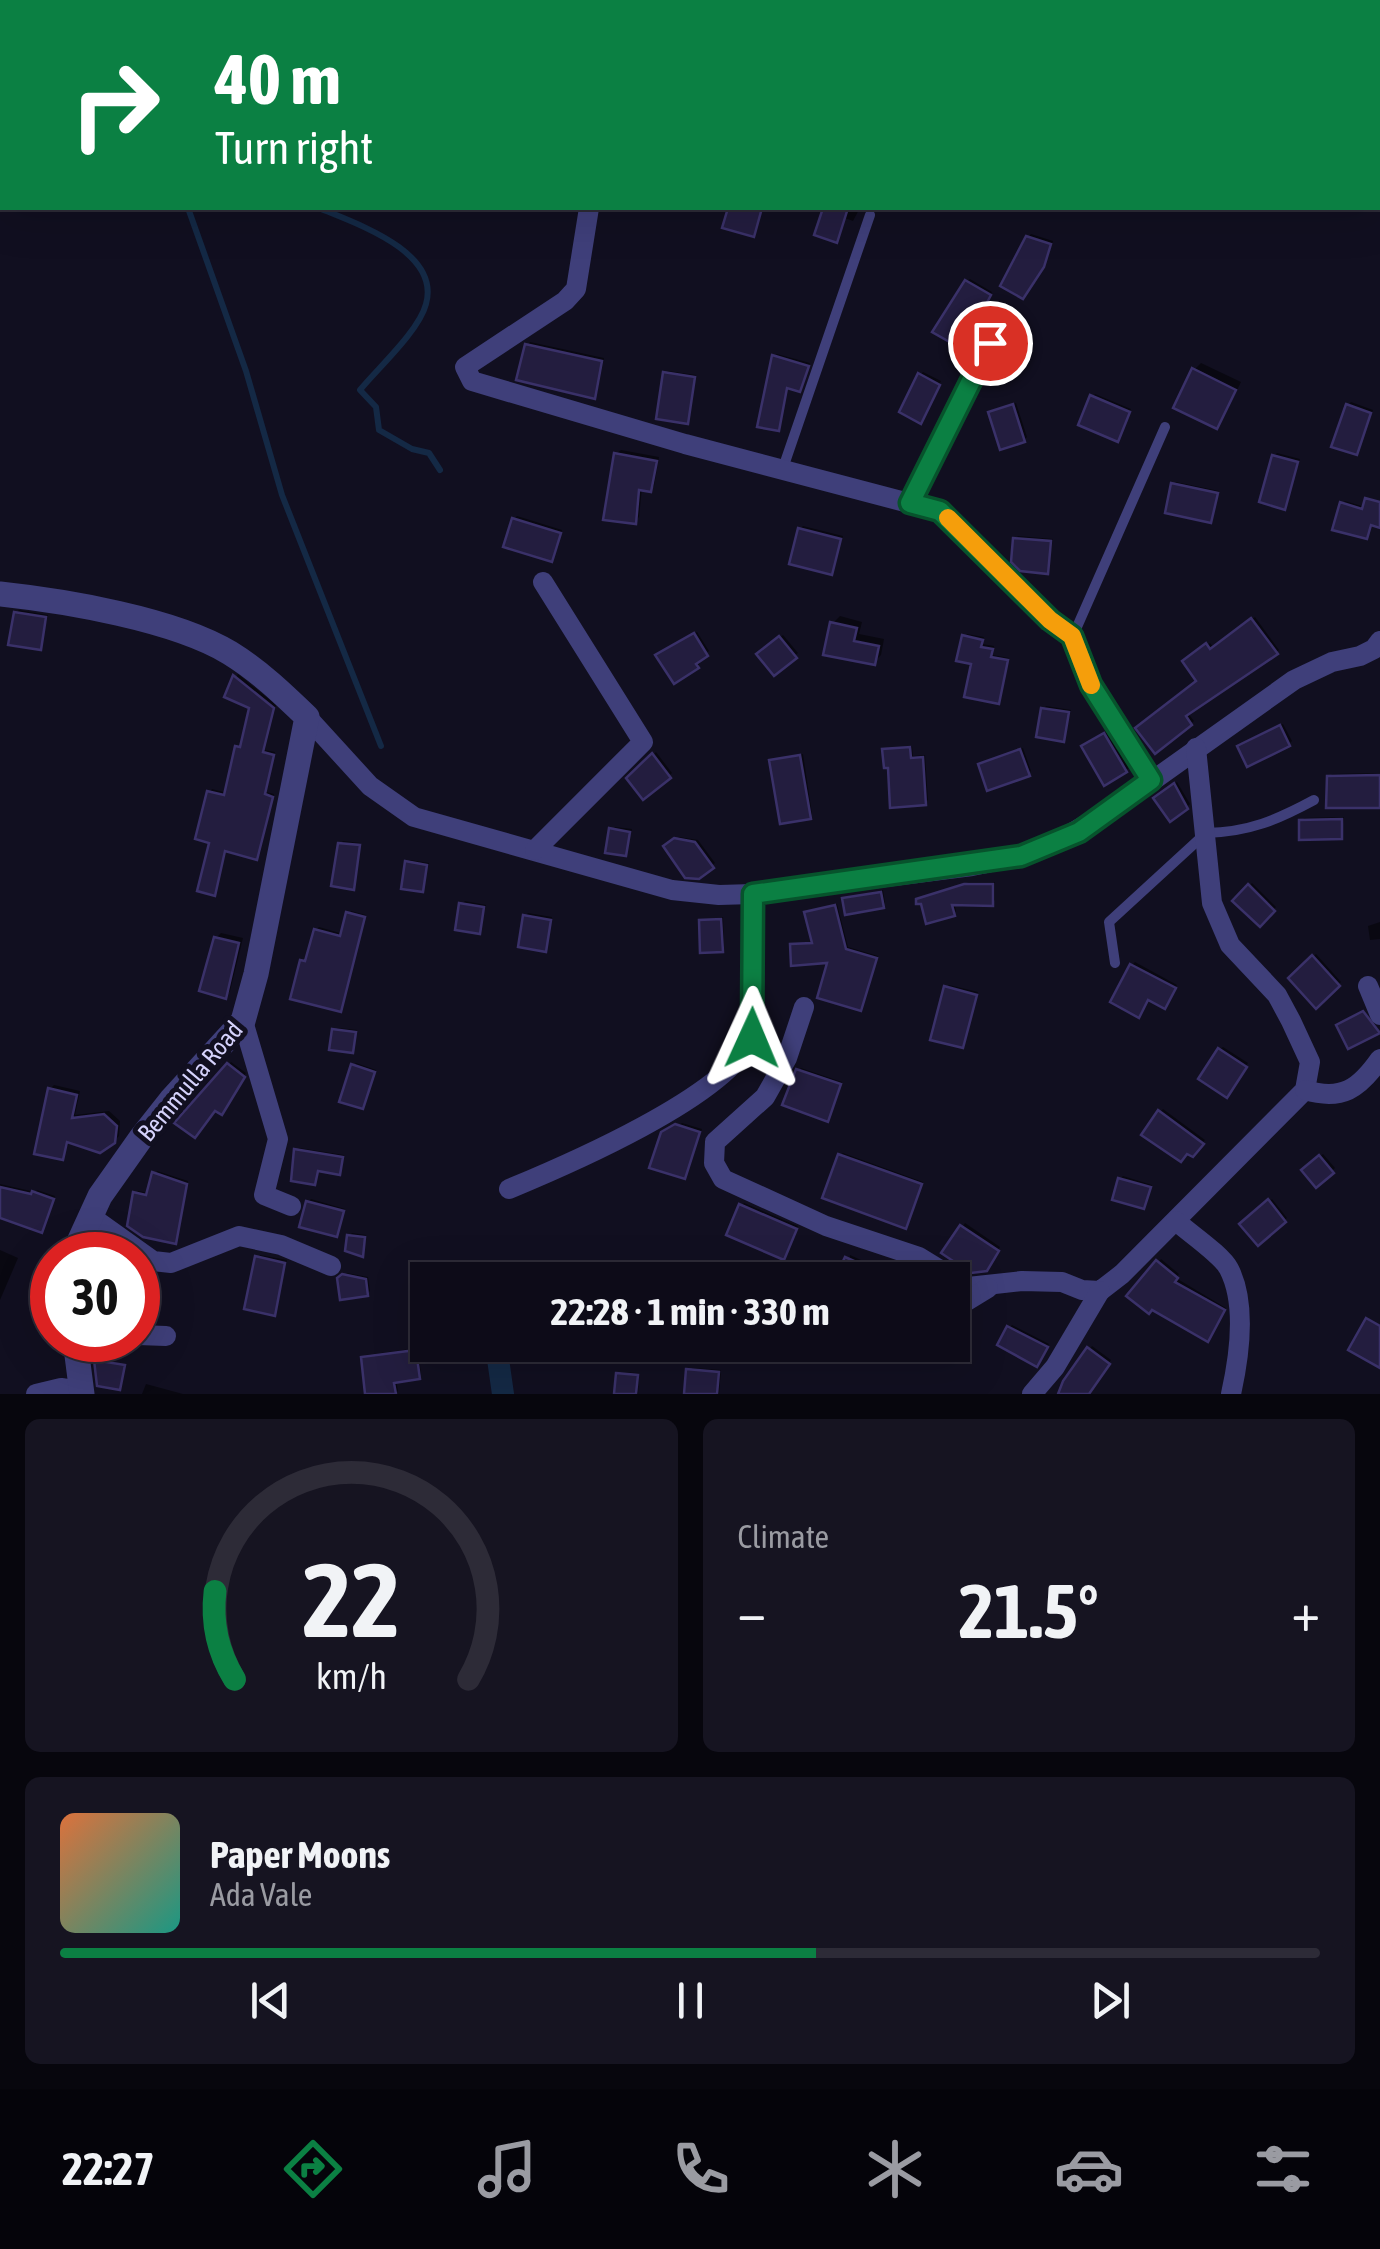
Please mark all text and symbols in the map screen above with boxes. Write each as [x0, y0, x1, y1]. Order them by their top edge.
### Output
text: 40 m [215, 39, 341, 119]
icon: right [50, 40, 180, 170]
text: Turn right [215, 122, 373, 174]
pin [948, 301, 1033, 386]
icon: arrive [963, 316, 1018, 371]
position arrow [700, 986, 804, 1090]
street label: Bemmulla Road [132, 1016, 248, 1146]
speed limit sign: 30 [30, 1232, 160, 1362]
text: 22:28 · 1 min · 330 m [550, 1290, 830, 1333]
text: Climate [738, 1518, 829, 1555]
text: 22 [302, 1540, 400, 1659]
text: 21.5° [959, 1568, 1099, 1654]
text: − [738, 1580, 766, 1643]
text: + [1291, 1580, 1320, 1643]
text: km/h [316, 1656, 387, 1697]
text: Paper Moons [210, 1833, 390, 1876]
text: Ada Vale [210, 1876, 312, 1913]
icon: previous [243, 1973, 298, 2028]
icon: pause [663, 1973, 718, 2028]
icon: next [1083, 1973, 1138, 2028]
icon: directions [278, 2134, 348, 2204]
icon: music [472, 2134, 542, 2204]
icon: phone [666, 2134, 736, 2204]
icon: climate [860, 2134, 930, 2204]
icon: car [1054, 2134, 1124, 2204]
icon: filters [1248, 2134, 1318, 2204]
text: 22:27 [62, 2143, 155, 2195]

